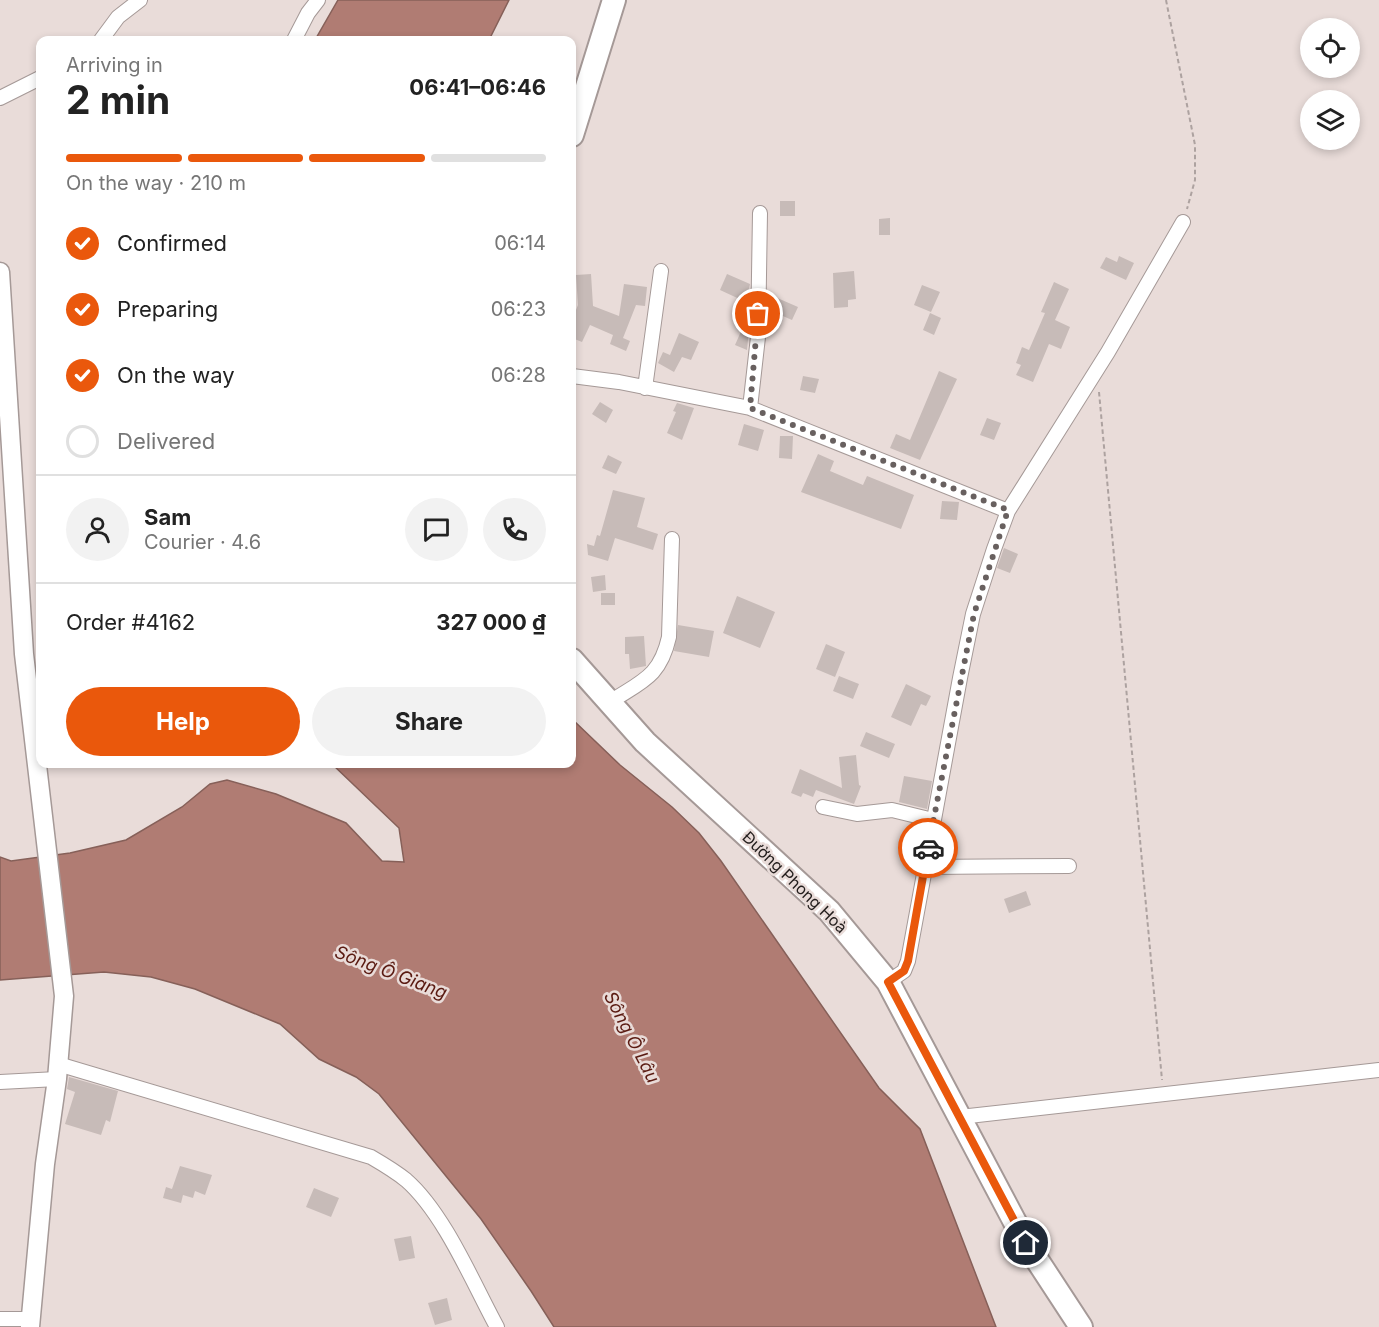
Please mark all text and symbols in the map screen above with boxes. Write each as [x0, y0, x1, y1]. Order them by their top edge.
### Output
map controls [1300, 18, 1360, 150]
button: locate [1300, 18, 1360, 78]
text: Arriving in [66, 53, 163, 77]
text: 06:41–06:46 [409, 74, 546, 100]
text: 2 min [66, 76, 170, 123]
button: layers [1300, 90, 1360, 150]
text: On the way · 210 m [66, 171, 246, 195]
icon: check [66, 227, 99, 260]
text: Confirmed [117, 230, 227, 256]
text: 06:14 [494, 231, 546, 255]
pin [732, 288, 783, 339]
icon: check [66, 293, 99, 326]
text: Preparing [117, 296, 218, 322]
text: 06:23 [491, 297, 546, 321]
icon: bag [741, 297, 774, 330]
icon: check [66, 359, 99, 392]
text: On the way [117, 362, 235, 388]
text: 06:28 [491, 363, 546, 387]
text: Delivered [117, 428, 215, 454]
button: person [66, 498, 129, 561]
button: chat [405, 498, 468, 561]
button: phone [483, 498, 546, 561]
text: Sam [144, 504, 191, 530]
text: Courier · 4.6 [144, 530, 261, 554]
text: Order #4162 [66, 609, 195, 635]
text: 327 000 ₫ [436, 609, 546, 635]
button: Help [66, 687, 300, 756]
button: Share [312, 687, 546, 756]
courier [898, 818, 958, 878]
street label: Đường Phong Hoà [738, 827, 852, 937]
icon: car [912, 832, 945, 865]
water label: Sông Ô Giang [332, 940, 450, 1003]
water label: Sông Ô Lâu [600, 987, 665, 1087]
pin [1000, 1217, 1051, 1268]
icon: home [1009, 1226, 1042, 1259]

